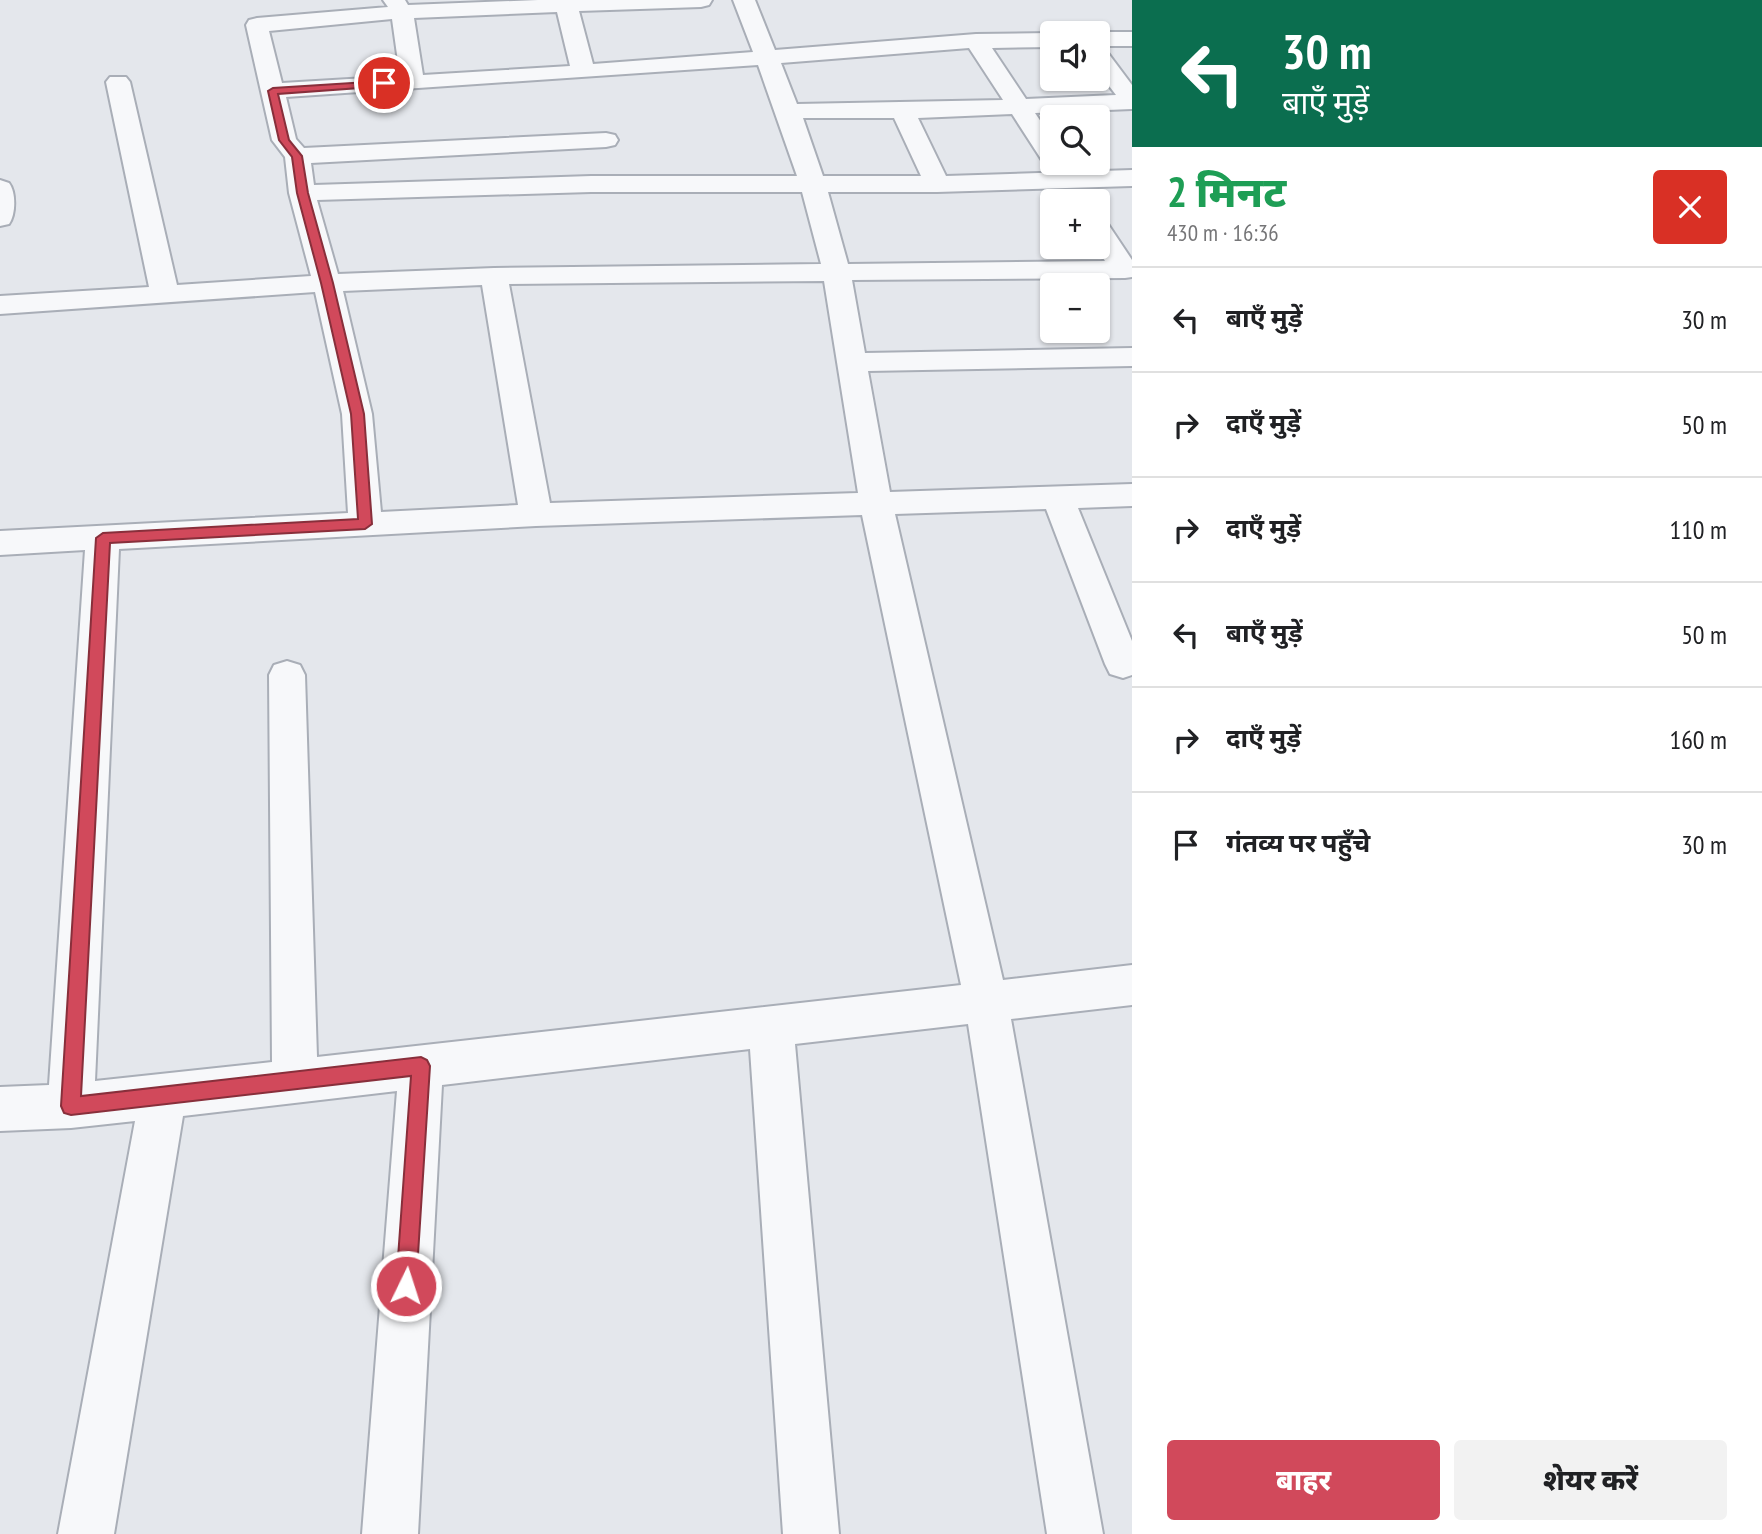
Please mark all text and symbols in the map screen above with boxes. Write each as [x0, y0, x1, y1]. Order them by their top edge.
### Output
text: 30 m [1282, 19, 1371, 83]
map controls [1040, 21, 1110, 343]
button: sound [1040, 21, 1110, 91]
icon: left [1167, 28, 1258, 119]
pin [354, 53, 414, 113]
icon: arrive [365, 64, 403, 102]
text: बाएँ मुड़ें [1282, 81, 1369, 123]
button: search [1040, 105, 1110, 175]
text: 2 मिनट [1167, 164, 1286, 219]
button: close [1653, 170, 1727, 244]
button: + [1040, 189, 1110, 259]
text: 430 m · 16:36 [1167, 218, 1279, 247]
button: − [1040, 273, 1110, 343]
icon: left [1167, 301, 1205, 339]
text: बाएँ मुड़ें [1226, 301, 1303, 334]
text: 30 m [1681, 303, 1727, 336]
icon: right [1167, 406, 1205, 444]
text: दाएँ मुड़ें [1226, 406, 1301, 439]
text: 50 m [1681, 408, 1727, 441]
icon: right [1167, 511, 1205, 549]
text: दाएँ मुड़ें [1226, 511, 1301, 544]
text: 110 m [1669, 513, 1727, 546]
icon: left [1167, 616, 1205, 654]
text: बाएँ मुड़ें [1226, 616, 1303, 649]
text: 50 m [1681, 618, 1727, 651]
icon: right [1167, 721, 1205, 759]
text: दाएँ मुड़ें [1226, 721, 1301, 754]
text: 160 m [1669, 723, 1727, 756]
icon: arrive [1167, 826, 1205, 864]
text: गंतव्य पर पहुँचे [1226, 826, 1370, 859]
text: 30 m [1681, 828, 1727, 861]
position arrow [369, 1249, 443, 1323]
button: बाहर [1167, 1440, 1440, 1520]
button: शेयर करें [1454, 1440, 1727, 1520]

